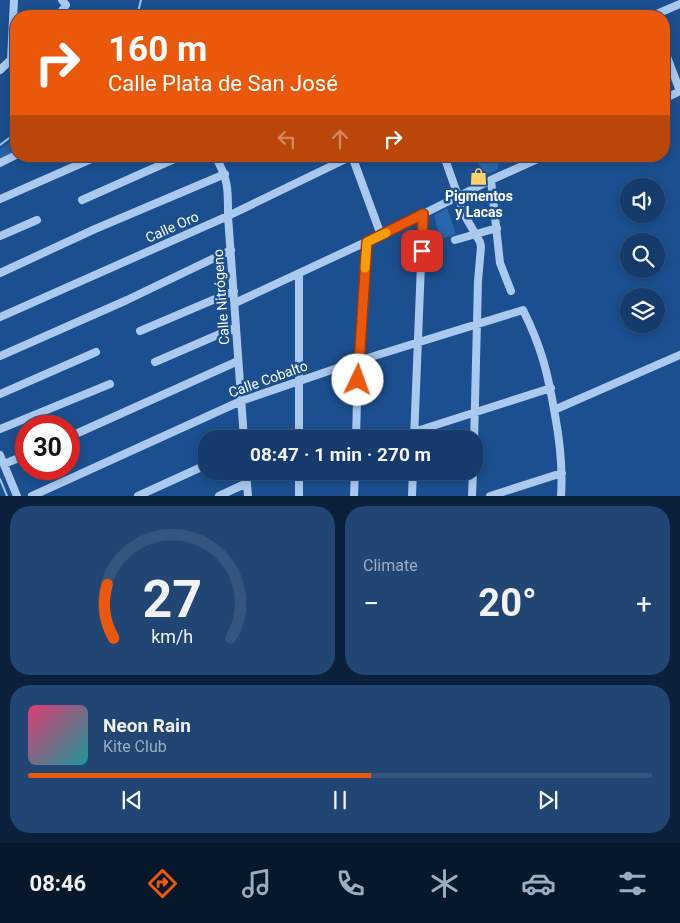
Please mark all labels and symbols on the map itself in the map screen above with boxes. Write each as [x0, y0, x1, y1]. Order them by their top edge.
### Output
shop icon: Pigmentos y Lacas [469, 166, 489, 186]
place label: Pigmentos y Lacas [445, 188, 513, 220]
street label: Calle Oro [143, 208, 201, 246]
pin [401, 230, 443, 272]
street label: Calle Nitrógeno [210, 249, 232, 345]
position arrow [331, 353, 383, 405]
street label: Calle Cobalto [226, 357, 310, 401]
speed limit sign: 30 [15, 415, 80, 480]

